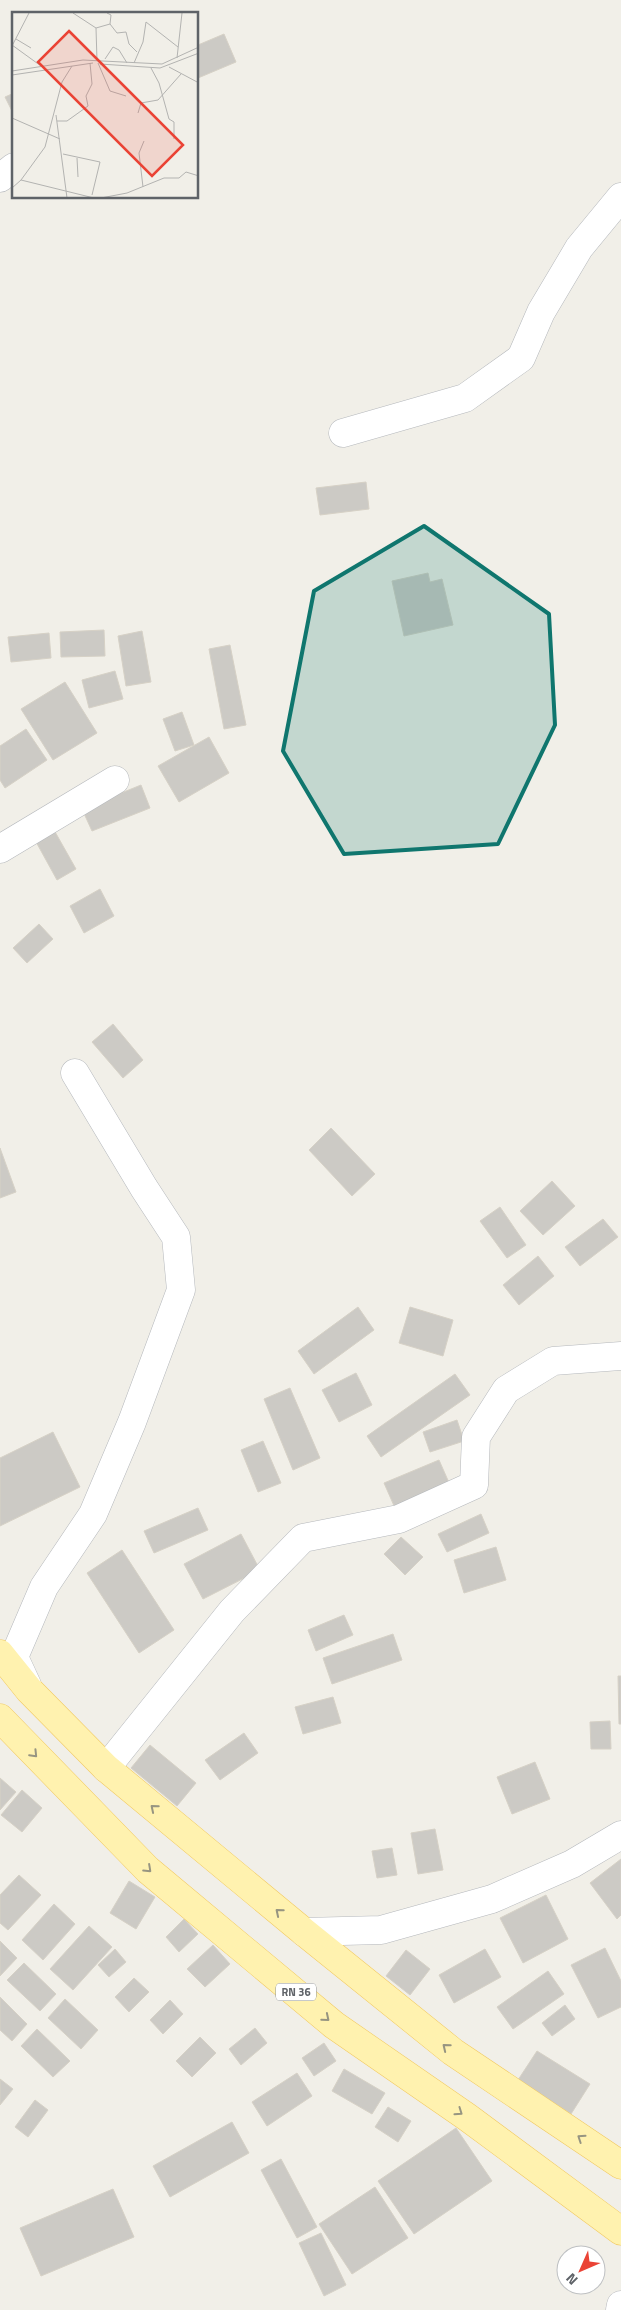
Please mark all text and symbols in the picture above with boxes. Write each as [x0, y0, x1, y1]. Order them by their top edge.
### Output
inset map [12, 12, 199, 199]
one-way arrow [28, 1748, 37, 1757]
one-way arrow [151, 1805, 160, 1813]
one-way arrow [142, 1863, 151, 1872]
one-way arrow [276, 1909, 285, 1917]
road number: RN 36 [276, 1984, 316, 2000]
one-way arrow [321, 2012, 330, 2021]
one-way arrow [443, 2044, 452, 2052]
one-way arrow [453, 2106, 463, 2115]
one-way arrow [577, 2135, 586, 2144]
north arrow [556, 2245, 606, 2295]
text: N [561, 2269, 582, 2290]

